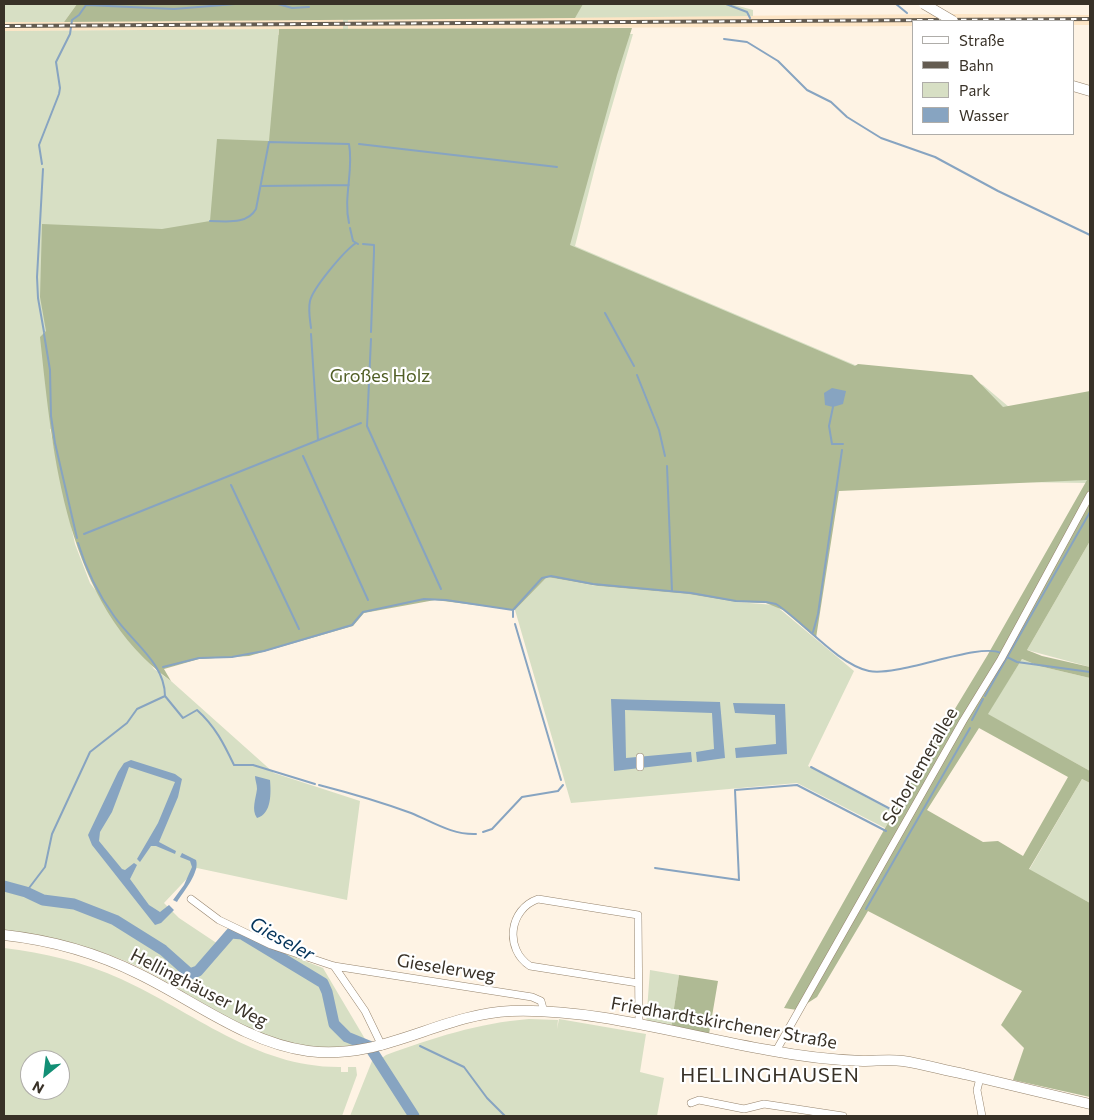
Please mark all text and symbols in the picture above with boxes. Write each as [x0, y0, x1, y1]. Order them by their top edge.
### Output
legend [912, 20, 1074, 135]
text: Straße [959, 31, 1005, 49]
text: Bahn [959, 56, 994, 74]
text: Park [959, 81, 990, 99]
text: Wasser [959, 106, 1009, 124]
park label: Großes Holz [330, 365, 430, 387]
street label: Schorlemerallee [878, 704, 962, 828]
water label: Gieseler [246, 912, 318, 966]
street label: Hellinghäuser Weg [127, 944, 271, 1032]
street label: Gieselerweg [395, 950, 497, 986]
street label: Friedhardtskirchener Straße [609, 992, 839, 1054]
north arrow [20, 1050, 70, 1100]
district label: HELLINGHAUSEN [679, 1063, 861, 1087]
text: N [29, 1078, 47, 1098]

